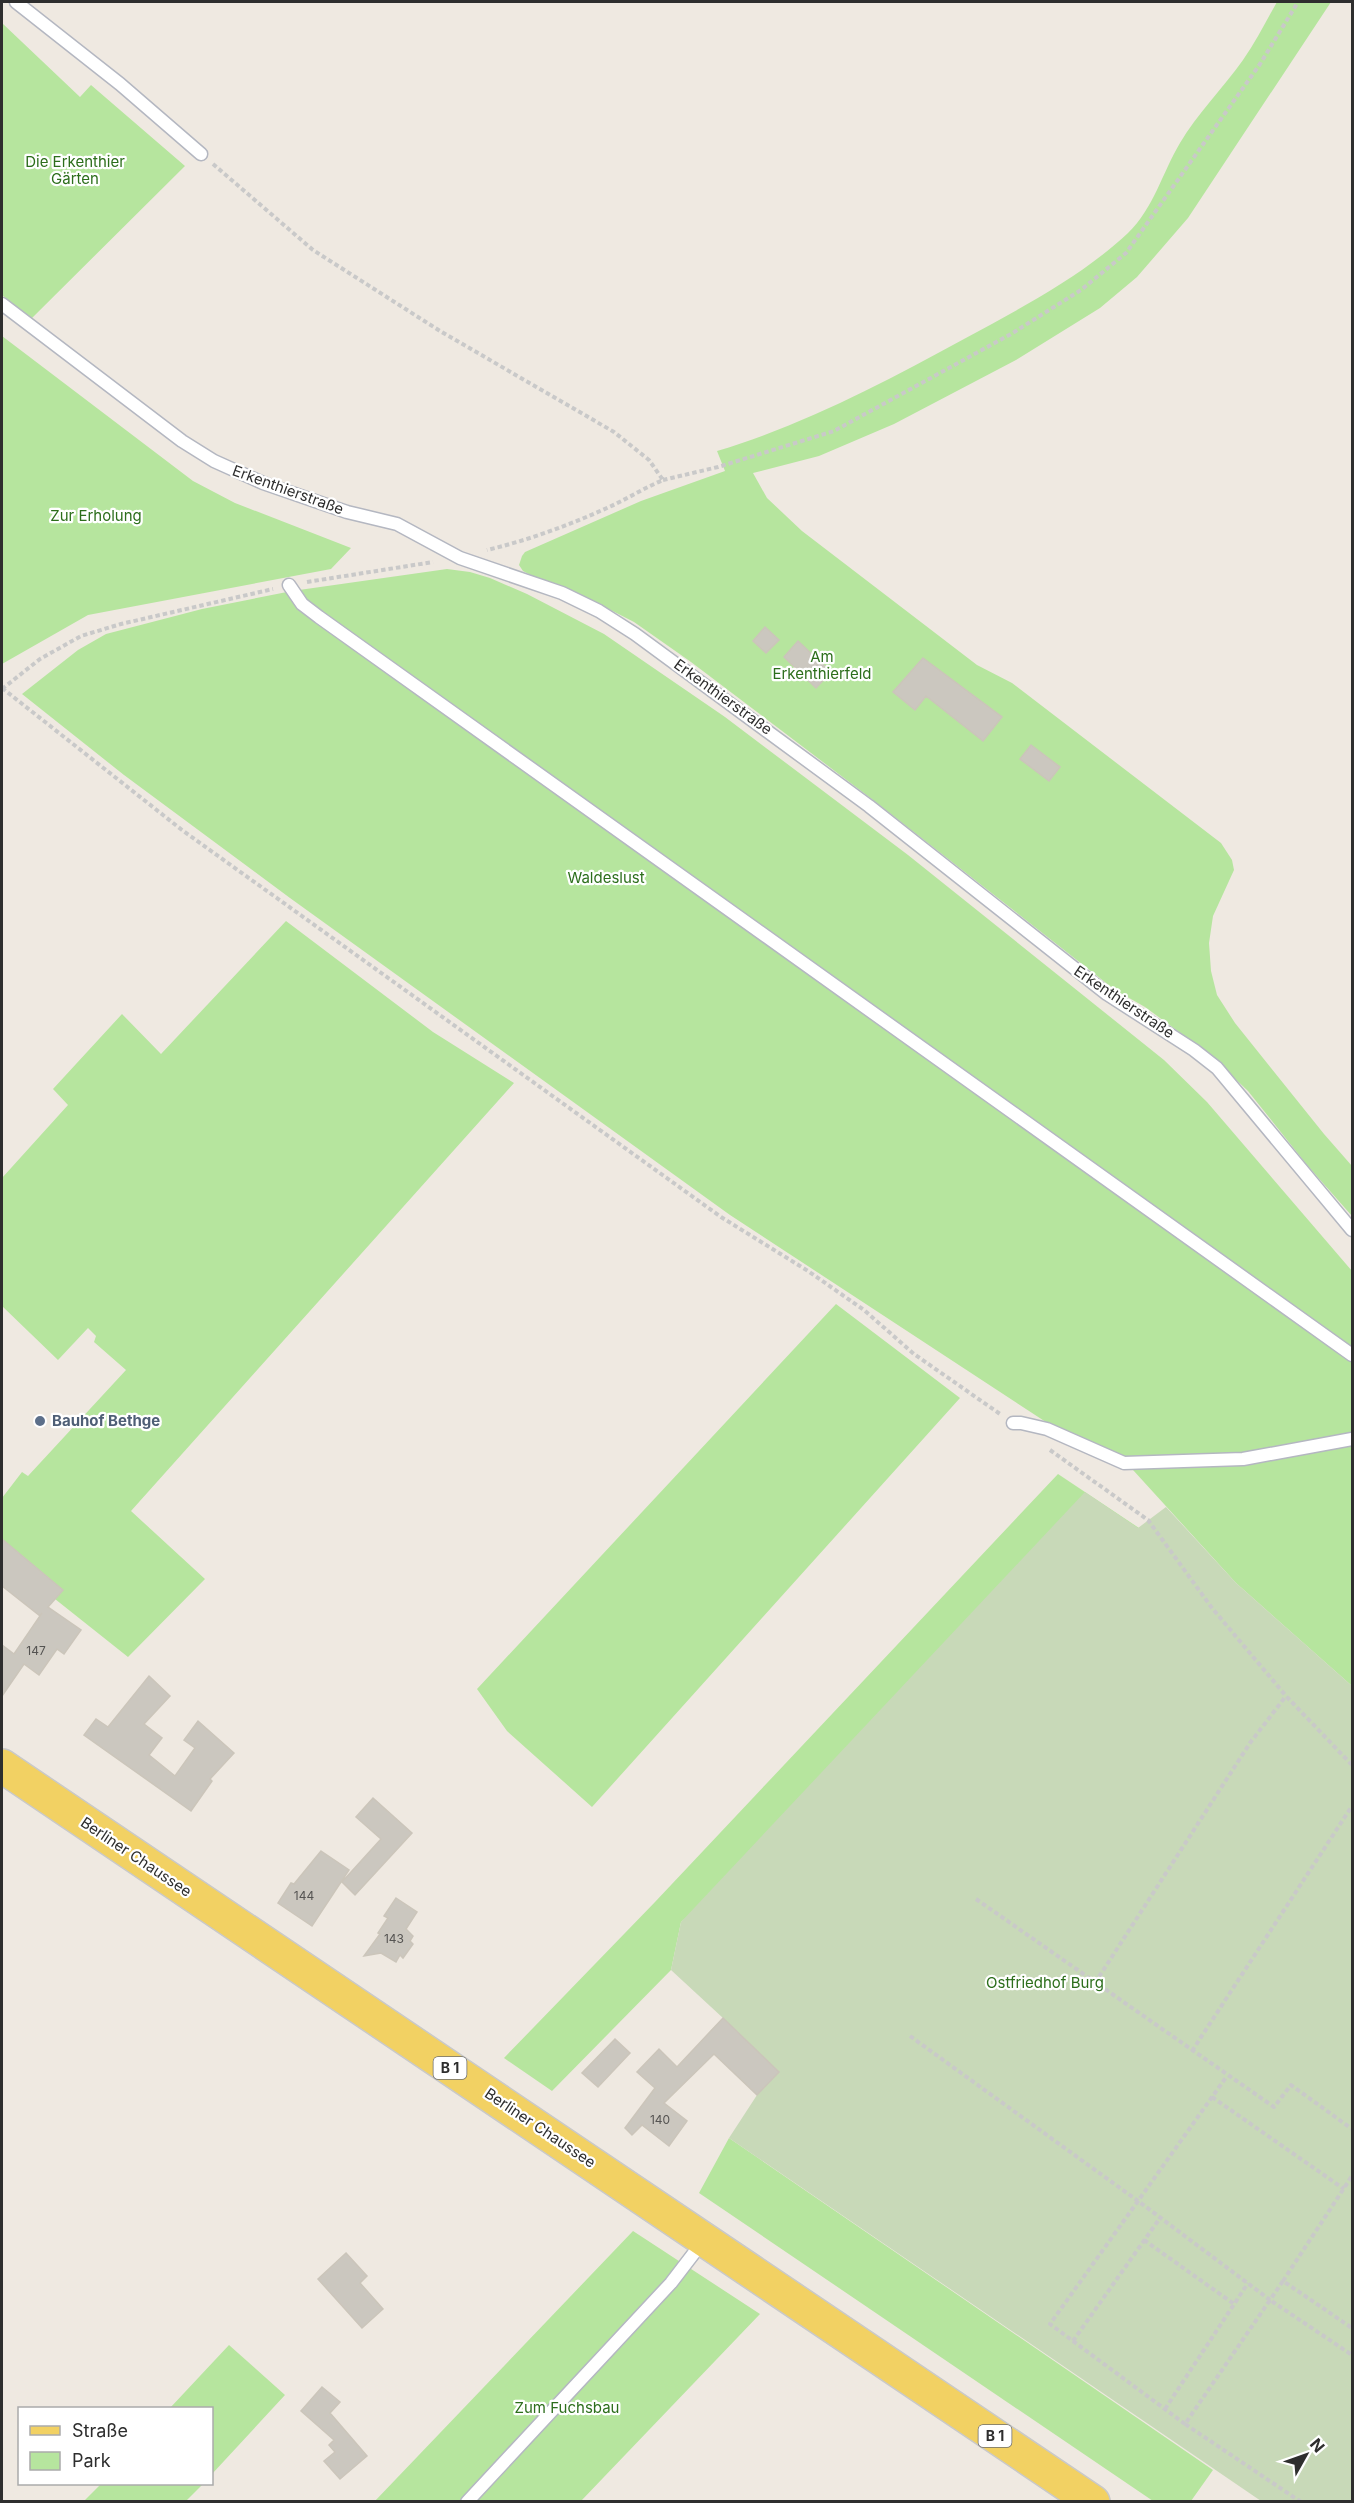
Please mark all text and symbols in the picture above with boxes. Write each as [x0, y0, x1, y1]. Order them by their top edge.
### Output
park label: Die Erkenthier Gärten [25, 152, 125, 188]
street label: Erkenthierstraße [230, 461, 346, 518]
park label: Zur Erholung [50, 506, 142, 525]
park label: Am Erkenthierfeld [772, 647, 872, 683]
street label: Erkenthierstraße [670, 654, 776, 739]
park label: Waldeslust [567, 868, 645, 887]
street label: Erkenthierstraße [1070, 961, 1178, 1042]
place label: Bauhof Bethge [52, 1411, 160, 1430]
marker: Bauhof Bethge [33, 1414, 47, 1428]
house number: 147 [26, 1643, 46, 1658]
street label: Berliner Chaussee [77, 1812, 195, 1901]
house number: 144 [294, 1888, 314, 1903]
house number: 143 [384, 1931, 404, 1946]
park label: Ostfriedhof Burg [986, 1973, 1104, 1992]
road number: B 1 [434, 2057, 466, 2079]
street label: Berliner Chaussee [481, 2083, 599, 2172]
house number: 140 [650, 2112, 670, 2127]
park label: Zum Fuchsbau [515, 2398, 619, 2417]
legend [18, 2407, 213, 2485]
text: Straße [72, 2420, 128, 2441]
road number: B 1 [978, 2425, 1012, 2447]
north arrow [1276, 2425, 1336, 2485]
text: N [1306, 2434, 1329, 2456]
text: Park [72, 2450, 111, 2471]

